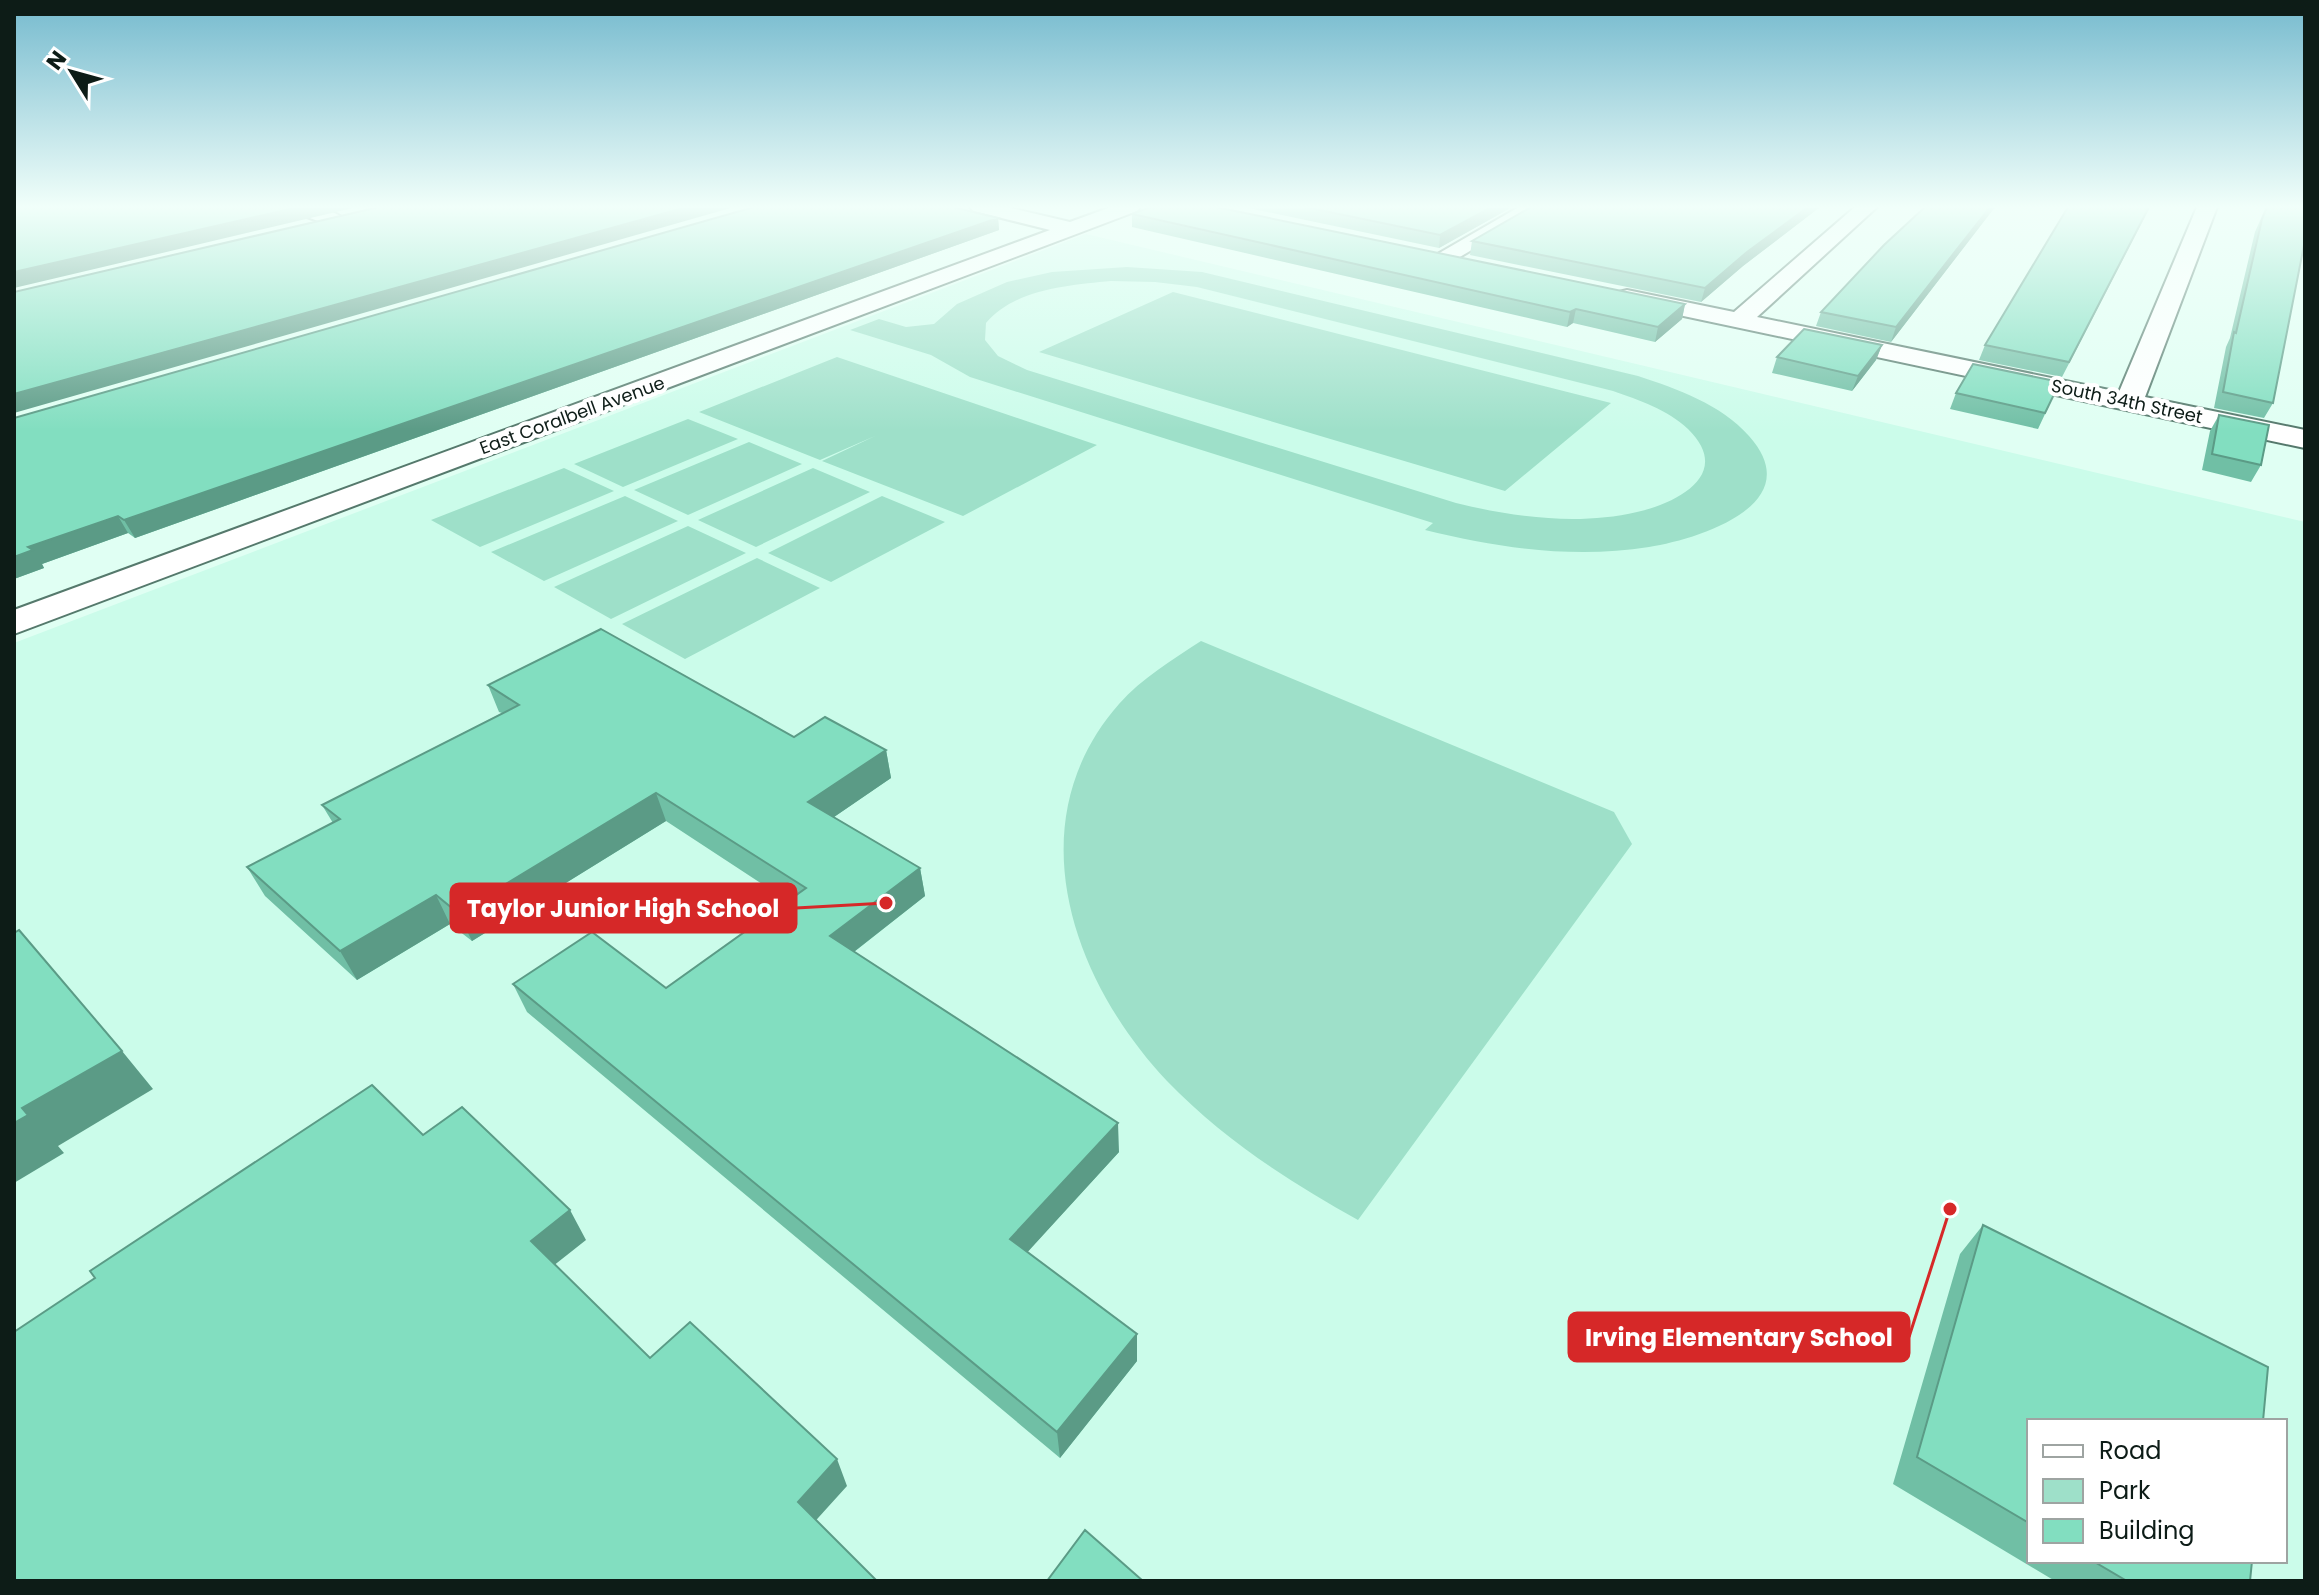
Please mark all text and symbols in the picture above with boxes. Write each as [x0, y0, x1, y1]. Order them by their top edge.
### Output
north arrow [32, 32, 112, 112]
text: N [39, 44, 74, 76]
street label: East Coralbell Avenue [476, 370, 668, 460]
street label: South 34th Street [2049, 373, 2205, 429]
callout: Taylor Junior High School [451, 884, 796, 932]
text: Taylor Junior High School [467, 892, 779, 925]
callout: Irving Elementary School [1569, 1313, 1909, 1361]
text: Irving Elementary School [1585, 1321, 1893, 1354]
legend [2027, 1419, 2287, 1563]
text: Road [2099, 1434, 2161, 1467]
text: Park [2099, 1474, 2151, 1507]
text: Building [2099, 1514, 2195, 1547]

